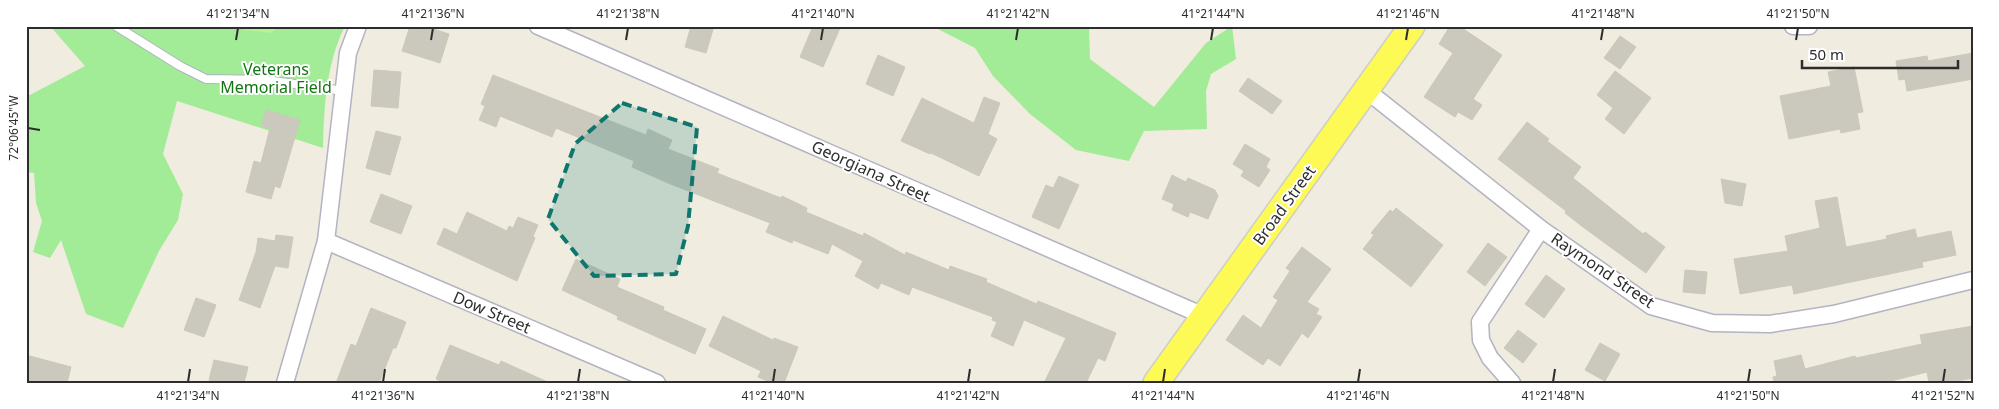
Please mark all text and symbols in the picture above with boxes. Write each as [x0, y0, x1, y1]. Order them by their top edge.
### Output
text: 41°21'34"N [206, 5, 270, 22]
text: 41°21'36"N [401, 5, 465, 22]
text: 41°21'38"N [596, 5, 660, 22]
text: 41°21'40"N [791, 5, 855, 22]
text: 41°21'42"N [986, 5, 1050, 22]
text: 41°21'44"N [1181, 5, 1245, 22]
text: 41°21'46"N [1376, 5, 1440, 22]
text: 41°21'48"N [1571, 5, 1635, 22]
text: 41°21'50"N [1766, 5, 1830, 22]
scale bar [1802, 38, 1958, 70]
text: 50 m [1809, 44, 1844, 64]
park label: Veterans Memorial Field [220, 58, 332, 98]
text: 72°06'45"W [5, 95, 22, 161]
street label: Georgiana Street [808, 135, 934, 207]
street label: Broad Street [1247, 160, 1321, 250]
street label: Raymond Street [1547, 227, 1659, 313]
street label: Dow Street [450, 286, 534, 338]
text: 41°21'34"N [156, 387, 220, 404]
text: 41°21'36"N [351, 387, 415, 404]
text: 41°21'38"N [546, 387, 610, 404]
text: 41°21'40"N [741, 387, 805, 404]
text: 41°21'42"N [936, 387, 1000, 404]
text: 41°21'44"N [1131, 387, 1195, 404]
text: 41°21'46"N [1326, 387, 1390, 404]
text: 41°21'48"N [1521, 387, 1585, 404]
text: 41°21'50"N [1716, 387, 1780, 404]
text: 41°21'52"N [1911, 387, 1975, 404]

